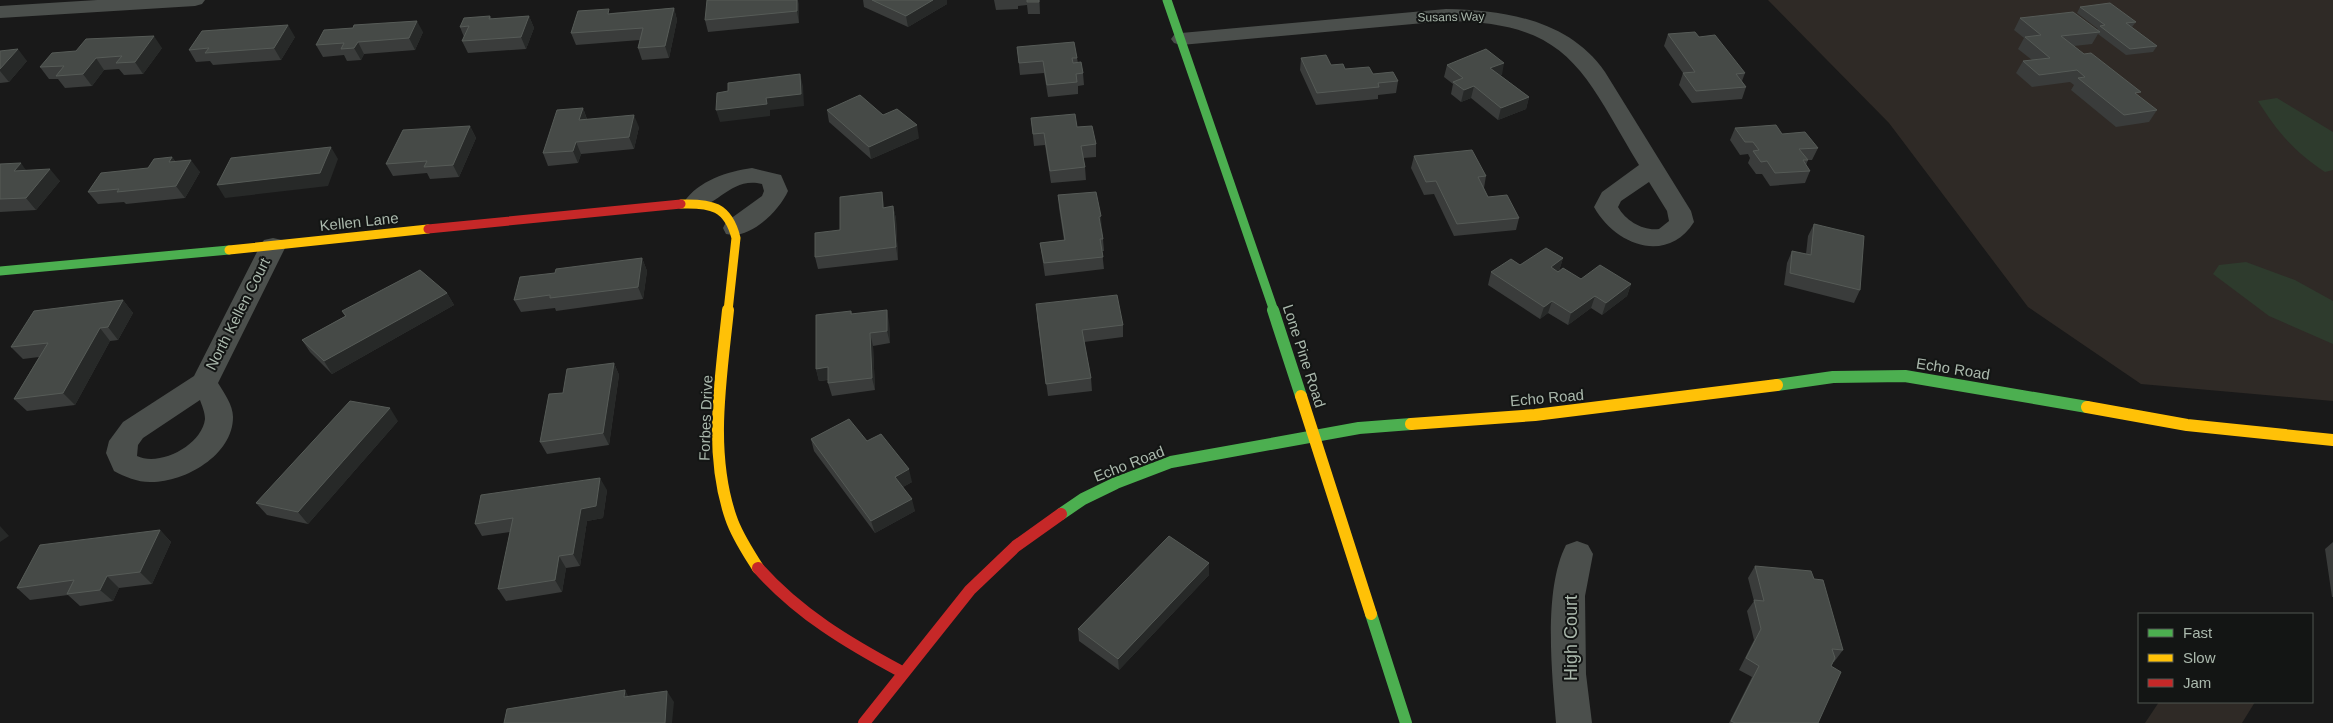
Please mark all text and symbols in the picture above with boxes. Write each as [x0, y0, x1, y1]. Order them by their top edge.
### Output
street label: Susans Way [1417, 9, 1485, 25]
street label: Kellen Lane [319, 209, 399, 234]
street label: North Kellen Court [202, 254, 274, 373]
street label: Lone Pine Road [1280, 302, 1329, 410]
street label: Echo Road [1915, 354, 1991, 383]
street label: Forbes Drive [696, 375, 715, 461]
street label: Echo Road [1509, 386, 1585, 409]
street label: Echo Road [1091, 442, 1167, 485]
street label: High Court [1561, 595, 1581, 681]
legend [2138, 613, 2313, 703]
text: Fast [2183, 624, 2213, 641]
text: Slow [2183, 649, 2216, 666]
text: Jam [2183, 674, 2211, 691]

